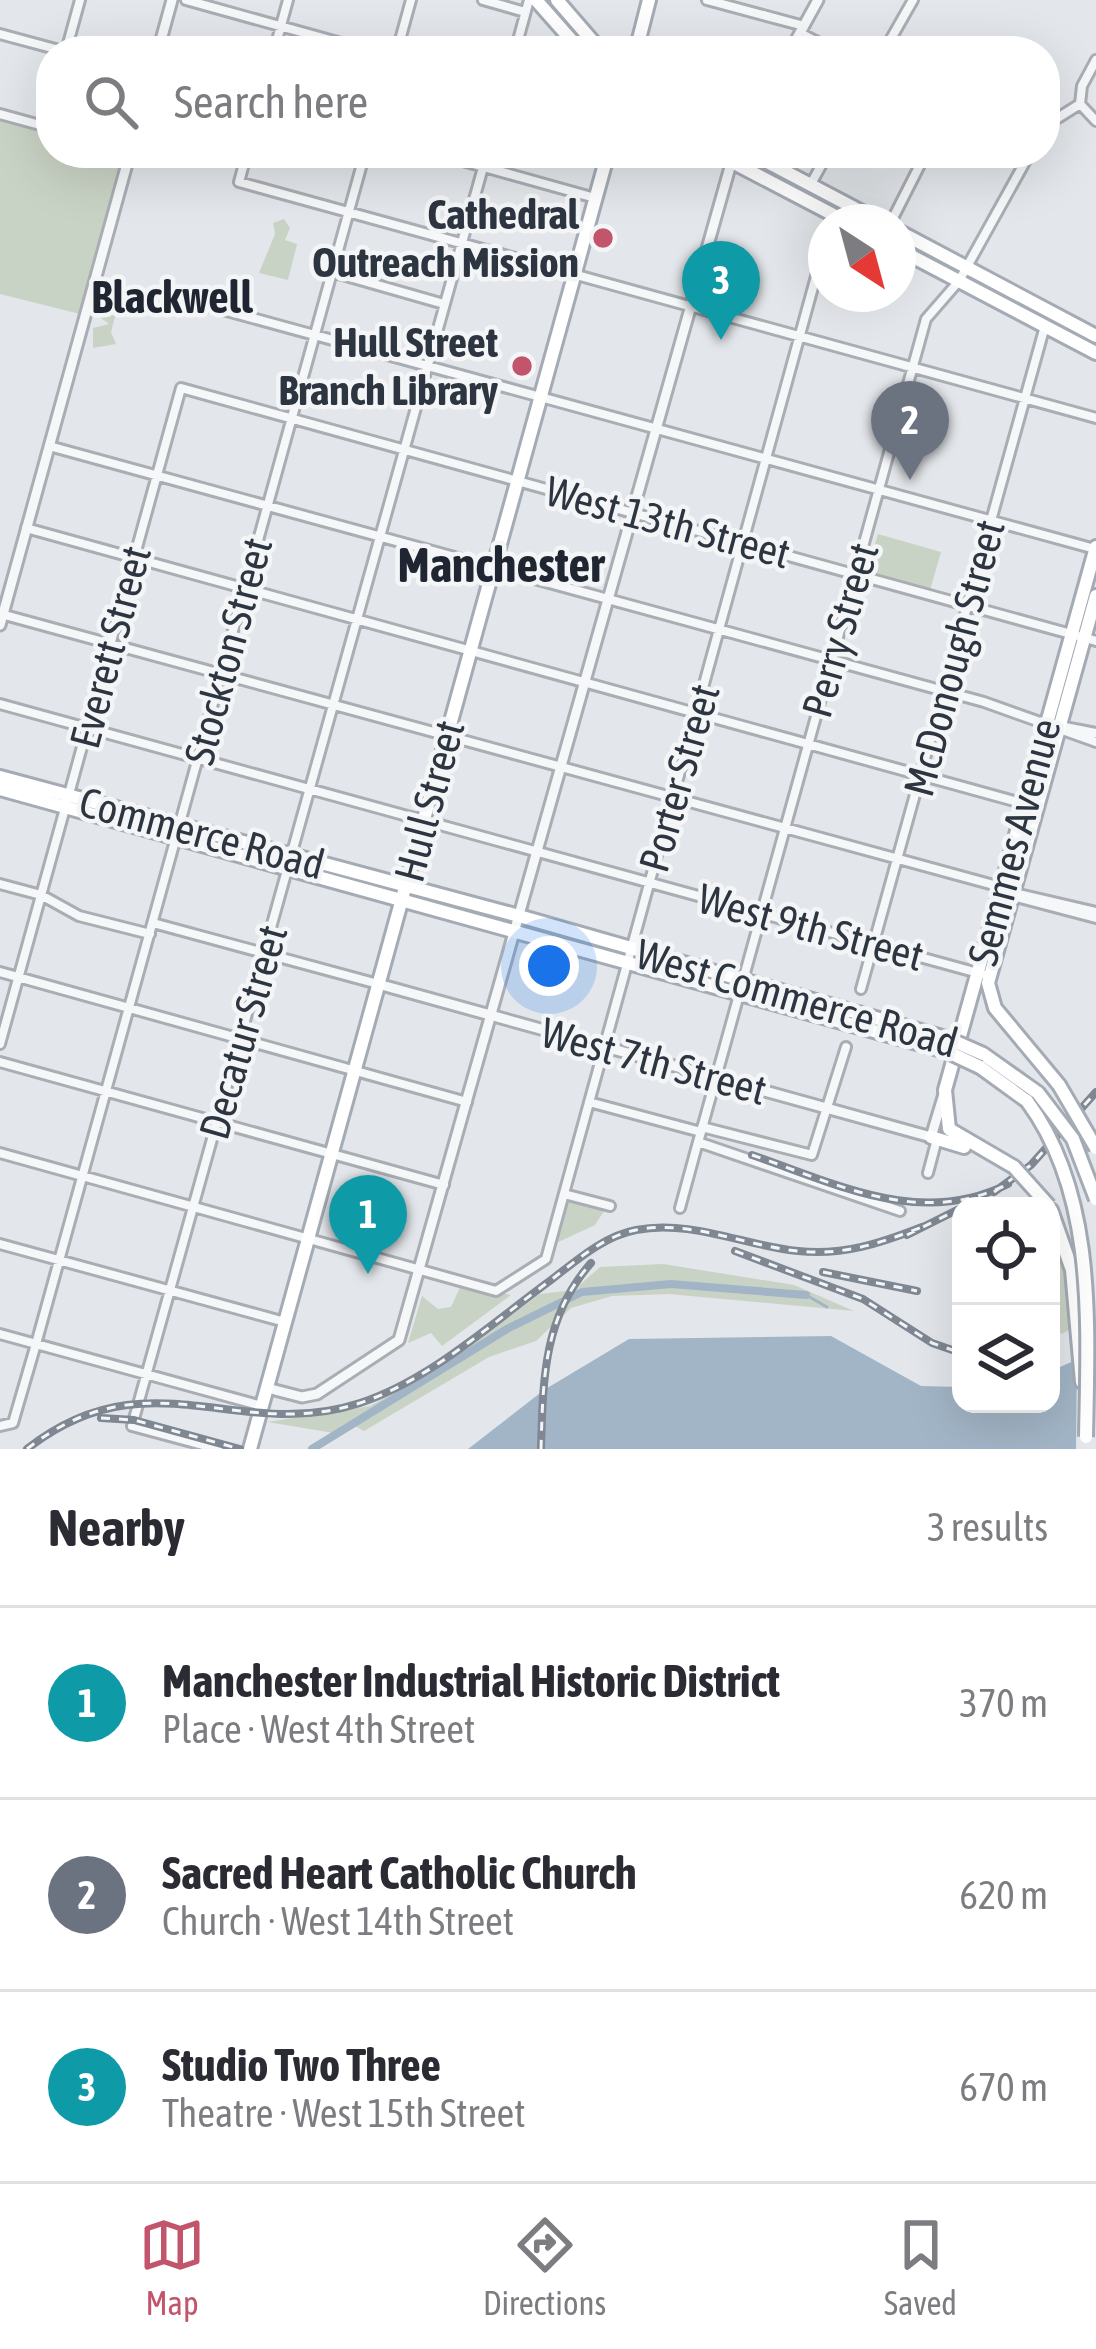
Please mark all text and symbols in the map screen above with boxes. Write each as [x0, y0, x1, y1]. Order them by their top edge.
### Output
search box [36, 36, 1060, 168]
icon: search [78, 69, 144, 135]
text: Search here [174, 76, 368, 128]
place label: Cathedral Outreach Mission [312, 190, 580, 286]
north arrow [808, 204, 916, 312]
marker: Cathedral Outreach Mission [590, 225, 616, 251]
pin: 3 [682, 241, 760, 340]
district label: Blackwell [91, 271, 254, 323]
place label: Hull Street Branch Library [278, 318, 499, 414]
marker: Hull Street Branch Library [509, 353, 535, 379]
pin: 2 [871, 381, 949, 480]
street label: West 13th Street [541, 466, 795, 578]
street label: McDonough Street [894, 515, 1014, 801]
street label: Stockton Street [175, 532, 281, 770]
district label: Manchester [398, 537, 605, 592]
street label: Perry Street [792, 537, 888, 723]
street label: Everett Street [60, 541, 160, 753]
street label: Porter Street [629, 679, 729, 877]
street label: Semmes Avenue [958, 714, 1070, 970]
street label: Hull Street [384, 715, 474, 887]
street label: Commerce Road [75, 777, 329, 889]
street label: West 9th Street [693, 874, 929, 980]
street label: Decatur Street [190, 920, 296, 1144]
street label: West Commerce Road [631, 929, 963, 1067]
your location [519, 936, 579, 996]
street label: West 7th Street [536, 1008, 772, 1114]
pin: 1 [329, 1175, 407, 1274]
map controls [952, 1197, 1060, 1413]
button: locate [952, 1197, 1060, 1305]
button: layers [952, 1305, 1060, 1413]
text: Nearby [48, 1498, 185, 1557]
text: 3 results [927, 1505, 1048, 1549]
text: Manchester Industrial Historic District [162, 1655, 780, 1707]
text: 1 [78, 1681, 96, 1725]
text: 370 m [960, 1681, 1048, 1725]
text: Place · West 4th Street [162, 1707, 475, 1751]
text: Sacred Heart Catholic Church [162, 1847, 637, 1899]
text: 2 [78, 1873, 96, 1917]
text: 620 m [960, 1873, 1048, 1917]
text: Church · West 14th Street [162, 1899, 514, 1943]
text: Studio Two Three [162, 2039, 441, 2091]
text: 3 [78, 2065, 96, 2109]
text: 670 m [960, 2065, 1048, 2109]
text: Theatre · West 15th Street [162, 2091, 525, 2135]
tab: Map [139, 2212, 205, 2322]
tab: Directions [483, 2212, 606, 2322]
tab: Saved [884, 2212, 957, 2322]

